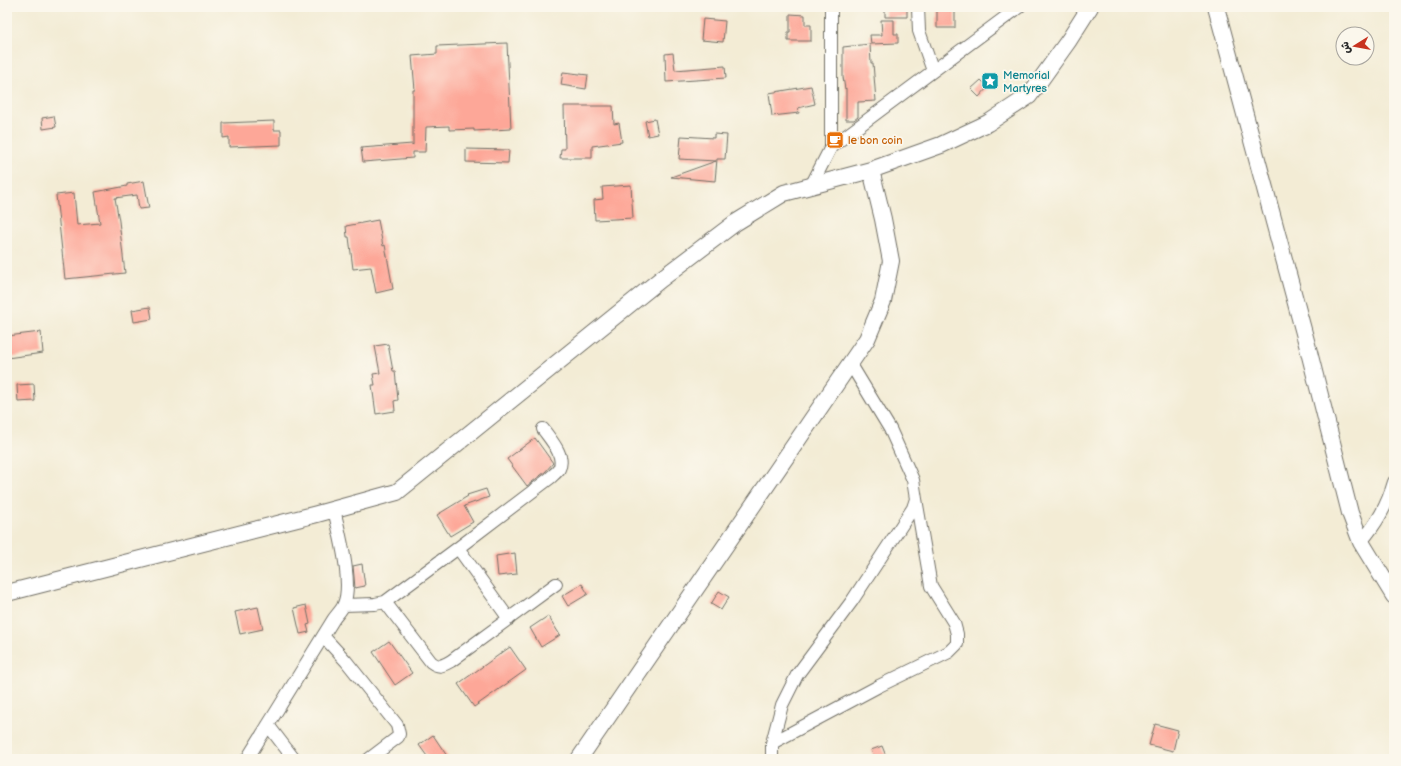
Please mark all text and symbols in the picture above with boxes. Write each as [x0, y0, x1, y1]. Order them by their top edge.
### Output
north arrow [1335, 26, 1375, 66]
text: ش [1338, 41, 1353, 55]
place label: Memorial Martyres [1003, 69, 1050, 95]
place icon: Memorial Martyres [980, 71, 1000, 91]
cafe icon: le bon coin [825, 130, 845, 150]
place label: le bon coin [848, 134, 902, 147]

